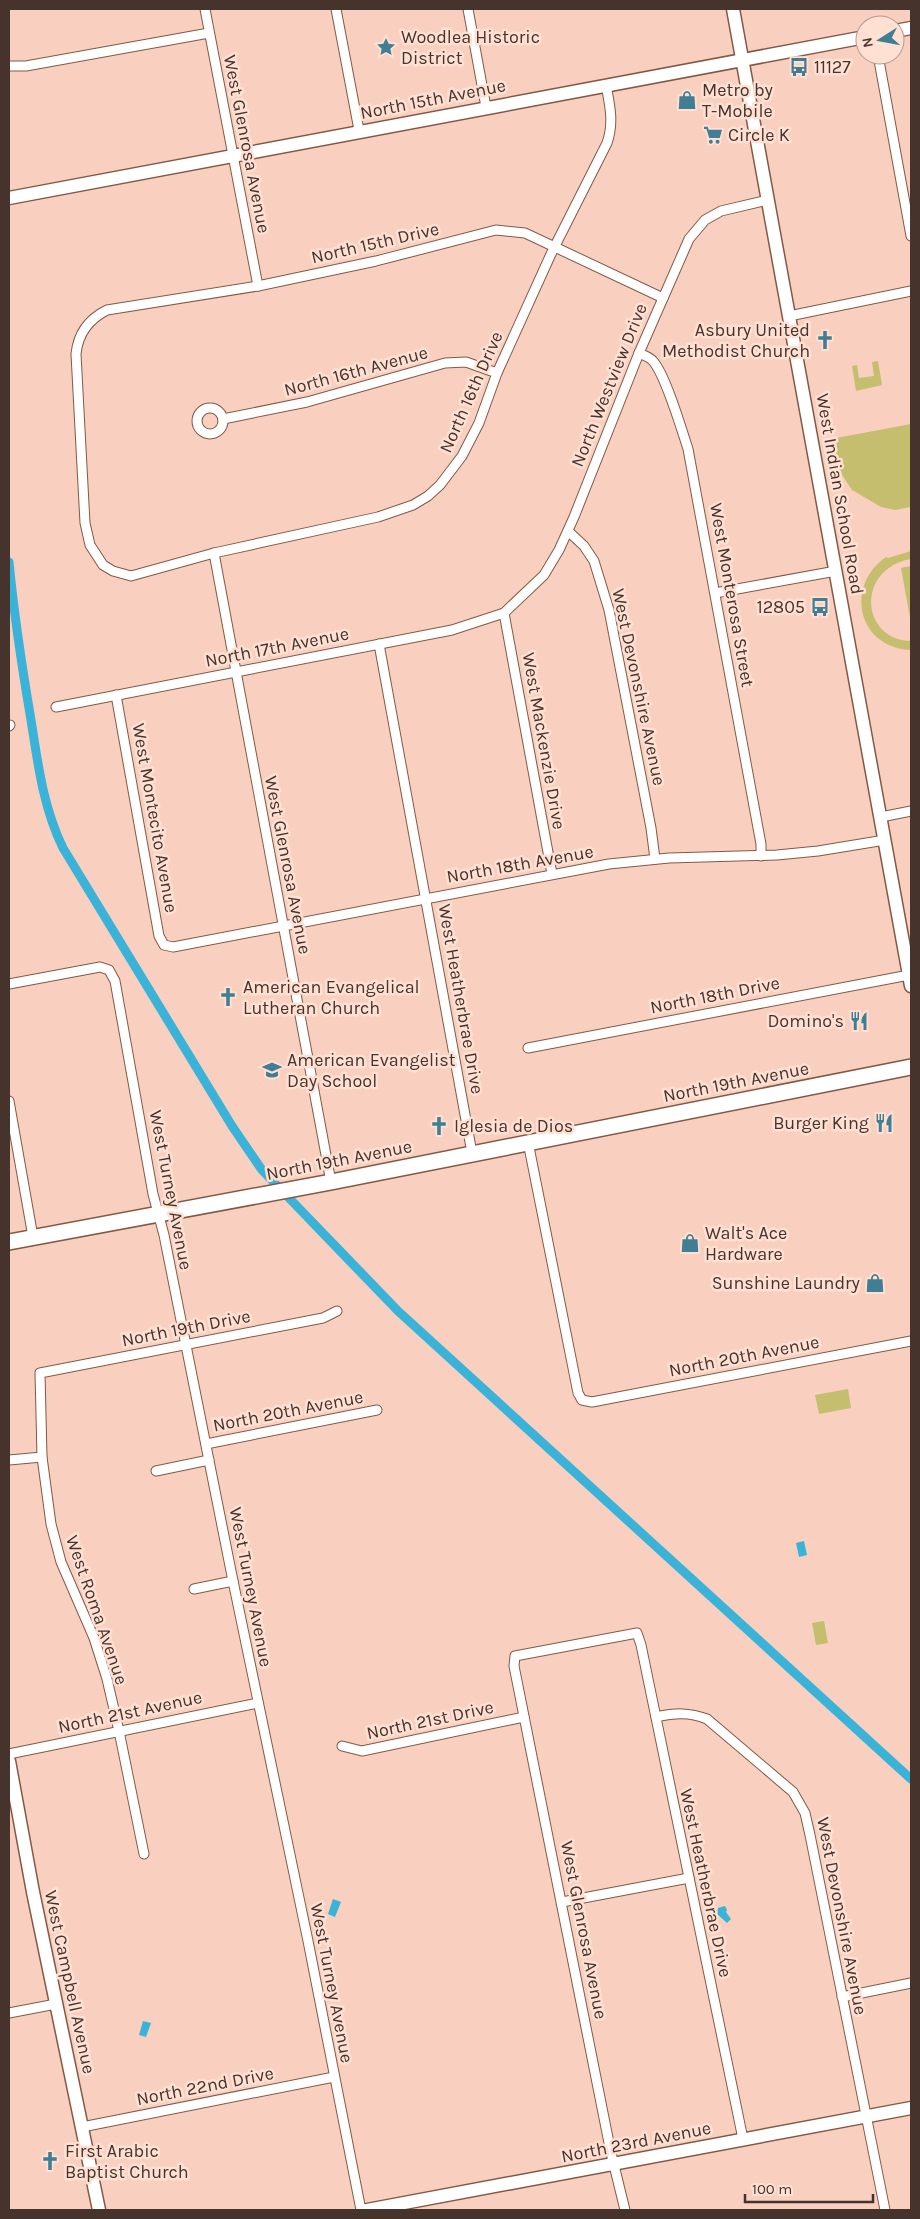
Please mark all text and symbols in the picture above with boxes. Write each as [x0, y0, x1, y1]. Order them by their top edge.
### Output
north arrow [855, 15, 905, 65]
place label: Woodlea Historic District [401, 26, 540, 69]
place icon: Woodlea Historic District [375, 36, 397, 58]
text: N [858, 36, 877, 49]
street label: West Glenrosa Avenue [219, 53, 275, 235]
bus stop icon: 11127 [788, 56, 810, 78]
place label: 11127 [814, 56, 851, 78]
street label: North 15th Avenue [358, 74, 508, 124]
place label: Metro by T-Mobile [702, 79, 774, 122]
shop icon: Metro by T-Mobile [676, 89, 698, 111]
supermarket icon: Circle K [702, 124, 724, 146]
place label: Circle K [728, 124, 790, 146]
street label: North 15th Drive [309, 218, 441, 268]
street label: North Westview Drive [566, 300, 652, 470]
place label: Asbury United Methodist Church [662, 319, 810, 362]
street label: North 16th Drive [434, 328, 508, 456]
church icon: Asbury United Methodist Church [814, 329, 836, 351]
street label: North 16th Avenue [282, 341, 430, 401]
street label: West Indian School Road [811, 392, 869, 596]
street label: West Monterosa Street [705, 501, 759, 689]
street label: West Devonshire Avenue [607, 586, 671, 788]
place label: 12805 [757, 596, 805, 618]
bus stop icon: 12805 [809, 596, 831, 618]
street label: North 17th Avenue [203, 622, 351, 672]
street label: West Mackenzie Drive [518, 651, 570, 831]
street label: West Montecito Avenue [127, 722, 183, 914]
street label: West Glenrosa Avenue [260, 774, 316, 956]
street label: North 18th Avenue [445, 840, 595, 888]
street label: West Heatherbrae Drive [433, 902, 489, 1096]
street label: North 18th Drive [648, 972, 782, 1018]
place label: American Evangelical Lutheran Church [243, 976, 420, 1019]
church icon: American Evangelical Lutheran Church [217, 986, 239, 1008]
place label: Domino's [767, 1010, 844, 1032]
restaurant icon: Domino's [848, 1010, 870, 1032]
place label: American Evangelist Day School [287, 1049, 456, 1092]
street label: North 19th Avenue [661, 1057, 811, 1107]
school or university icon: American Evangelist Day School [261, 1059, 283, 1081]
street label: West Turney Avenue [145, 1108, 197, 1272]
place label: Burger King [773, 1112, 869, 1134]
restaurant icon: Burger King [873, 1112, 895, 1134]
church icon: Iglesia de Dios [428, 1115, 450, 1137]
place label: Iglesia de Dios [454, 1115, 573, 1137]
street label: North 19th Avenue [264, 1135, 414, 1185]
place label: Walt's Ace Hardware [705, 1222, 787, 1265]
shop icon: Walt's Ace Hardware [679, 1232, 701, 1254]
place label: Sunshine Laundry [712, 1272, 861, 1294]
shop icon: Sunshine Laundry [864, 1272, 886, 1294]
street label: North 19th Drive [120, 1305, 252, 1351]
street label: North 20th Avenue [667, 1331, 821, 1381]
street label: North 20th Avenue [211, 1386, 365, 1436]
street label: West Turney Avenue [225, 1505, 277, 1669]
street label: West Roma Avenue [61, 1532, 133, 1688]
street label: North 21st Avenue [56, 1686, 204, 1738]
street label: North 21st Drive [364, 1696, 496, 1744]
street label: West Heatherbrae Drive [675, 1787, 737, 1979]
street label: West Devonshire Avenue [812, 1815, 872, 2017]
street label: West Glenrosa Avenue [556, 1839, 612, 2021]
street label: West Campbell Avenue [40, 1888, 100, 2076]
street label: West Turney Avenue [306, 1901, 358, 2065]
street label: North 22nd Drive [135, 2062, 275, 2110]
street label: North 23rd Avenue [559, 2117, 713, 2167]
place label: First Arabic Baptist Church [65, 2140, 189, 2183]
church icon: First Arabic Baptist Church [39, 2150, 61, 2172]
scale bar [745, 2172, 872, 2204]
text: 100 m [752, 2180, 792, 2198]

